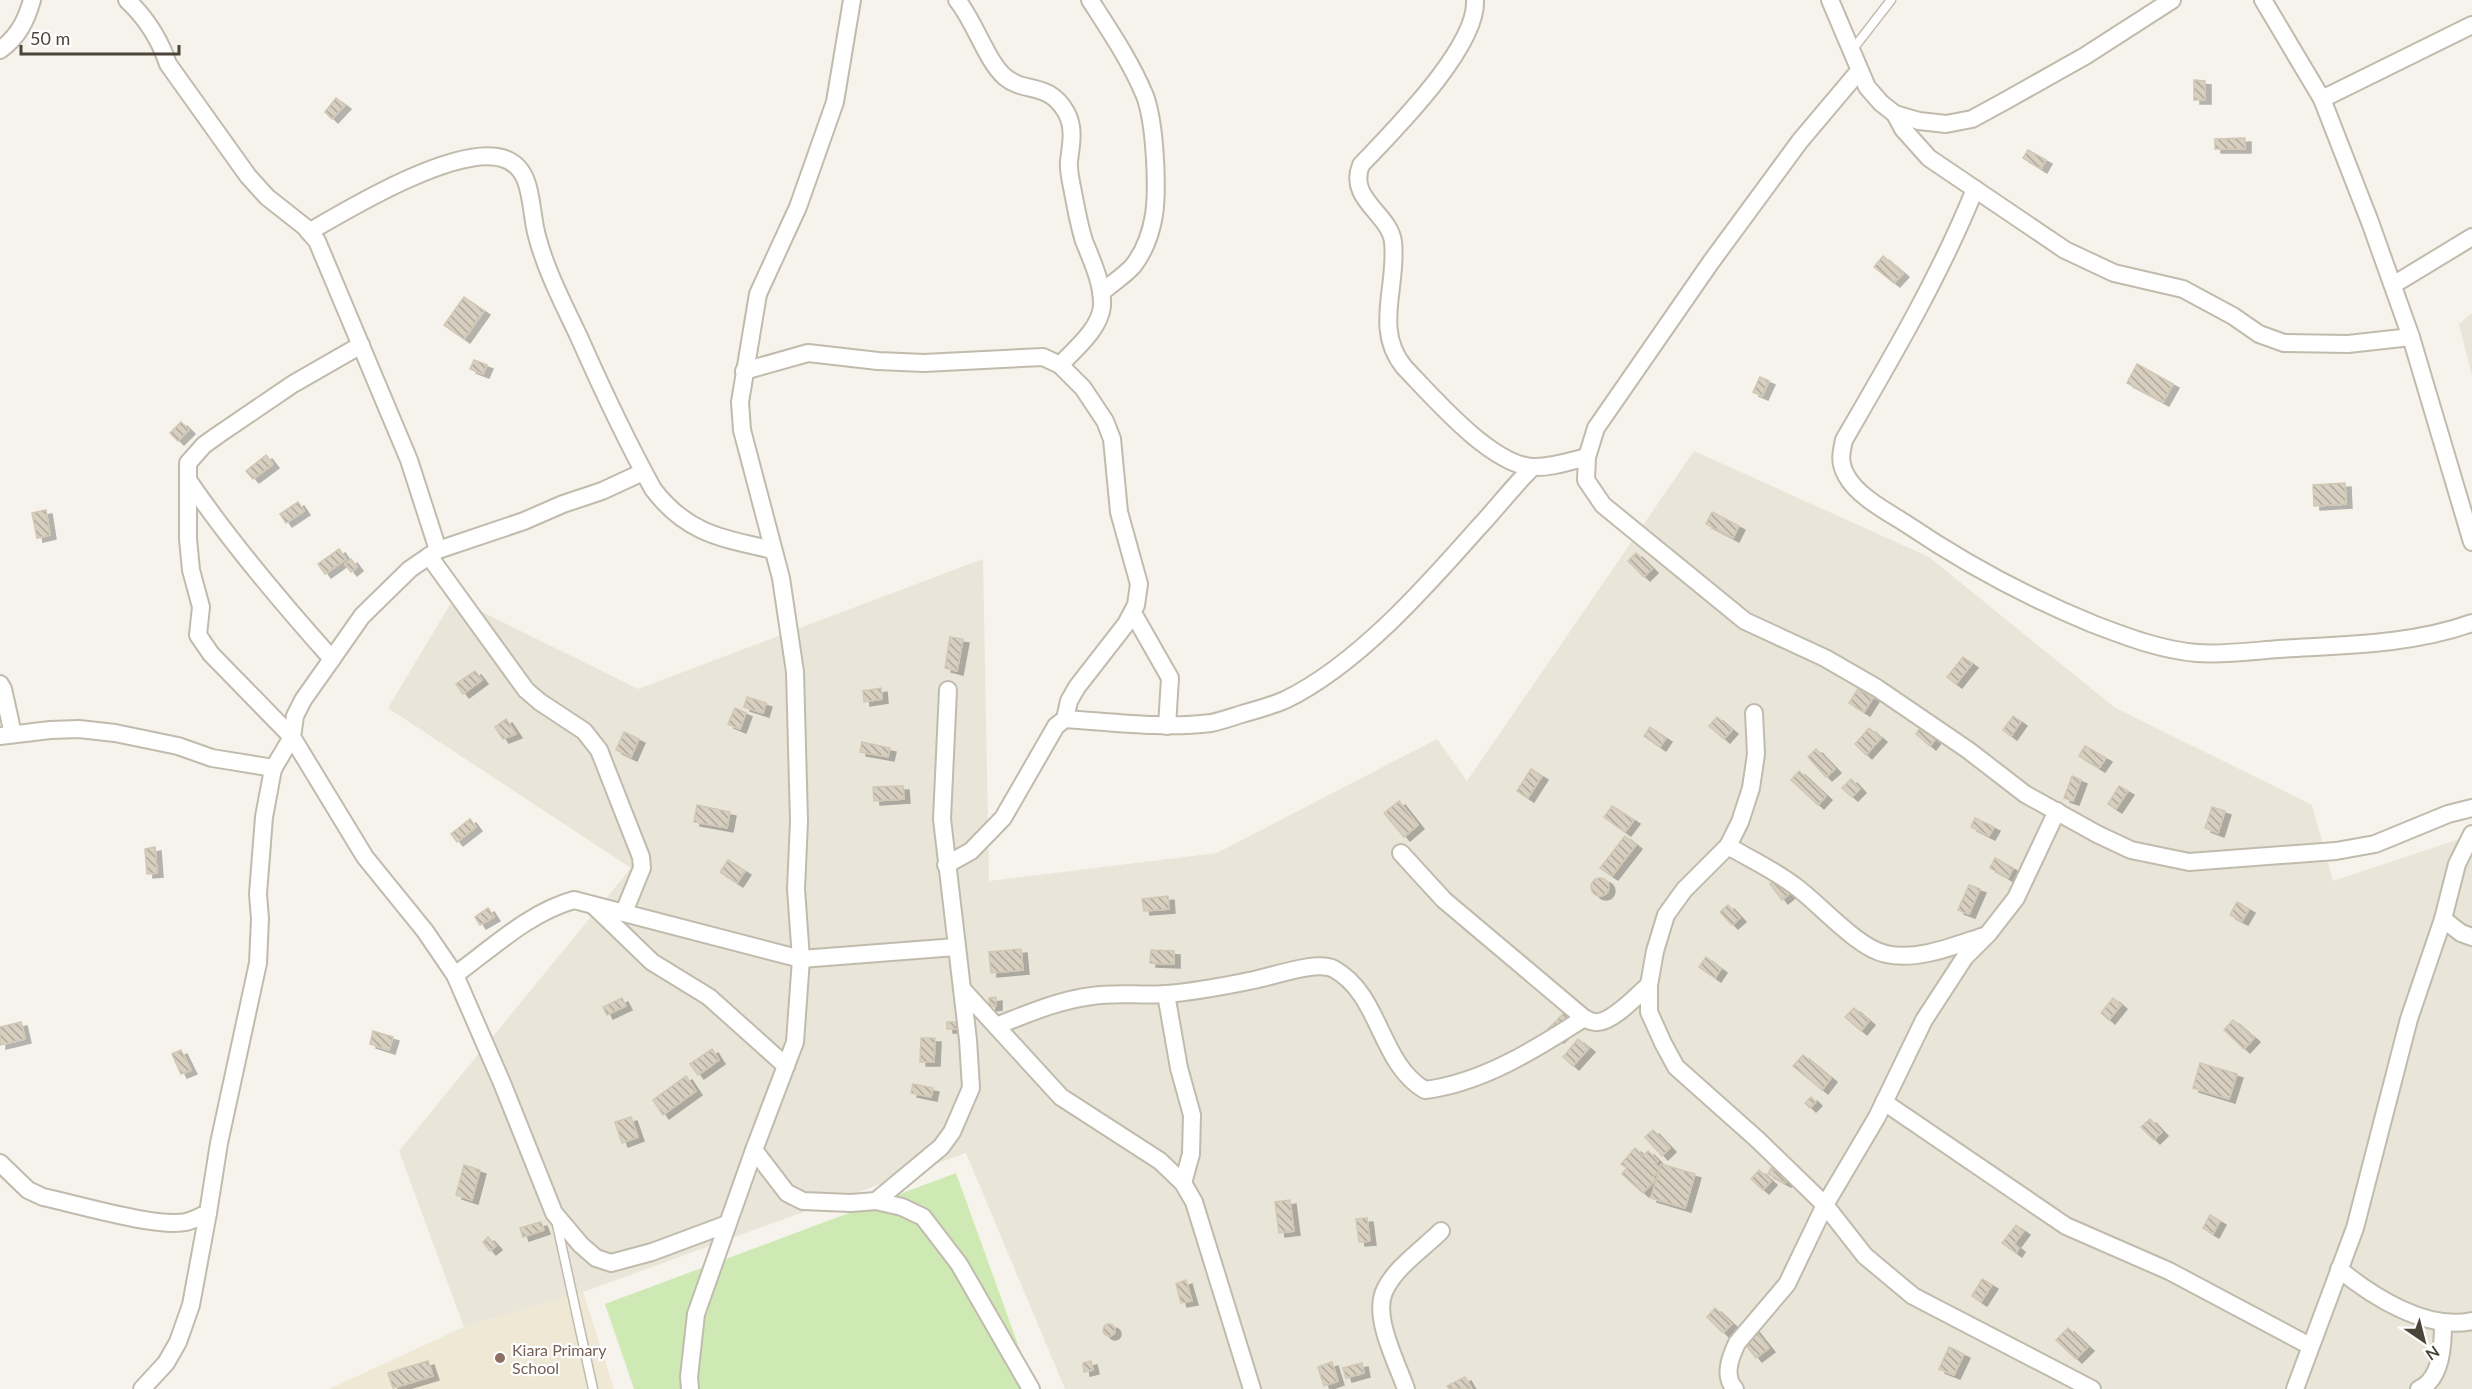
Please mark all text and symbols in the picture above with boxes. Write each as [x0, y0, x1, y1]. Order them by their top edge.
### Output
scale bar [21, 18, 178, 56]
text: 50 m [30, 27, 70, 49]
north arrow [2394, 1311, 2454, 1371]
place label: Kiara Primary School [512, 1340, 607, 1377]
text: N [2422, 1342, 2443, 1365]
marker: Kiara Primary School [493, 1351, 507, 1365]

